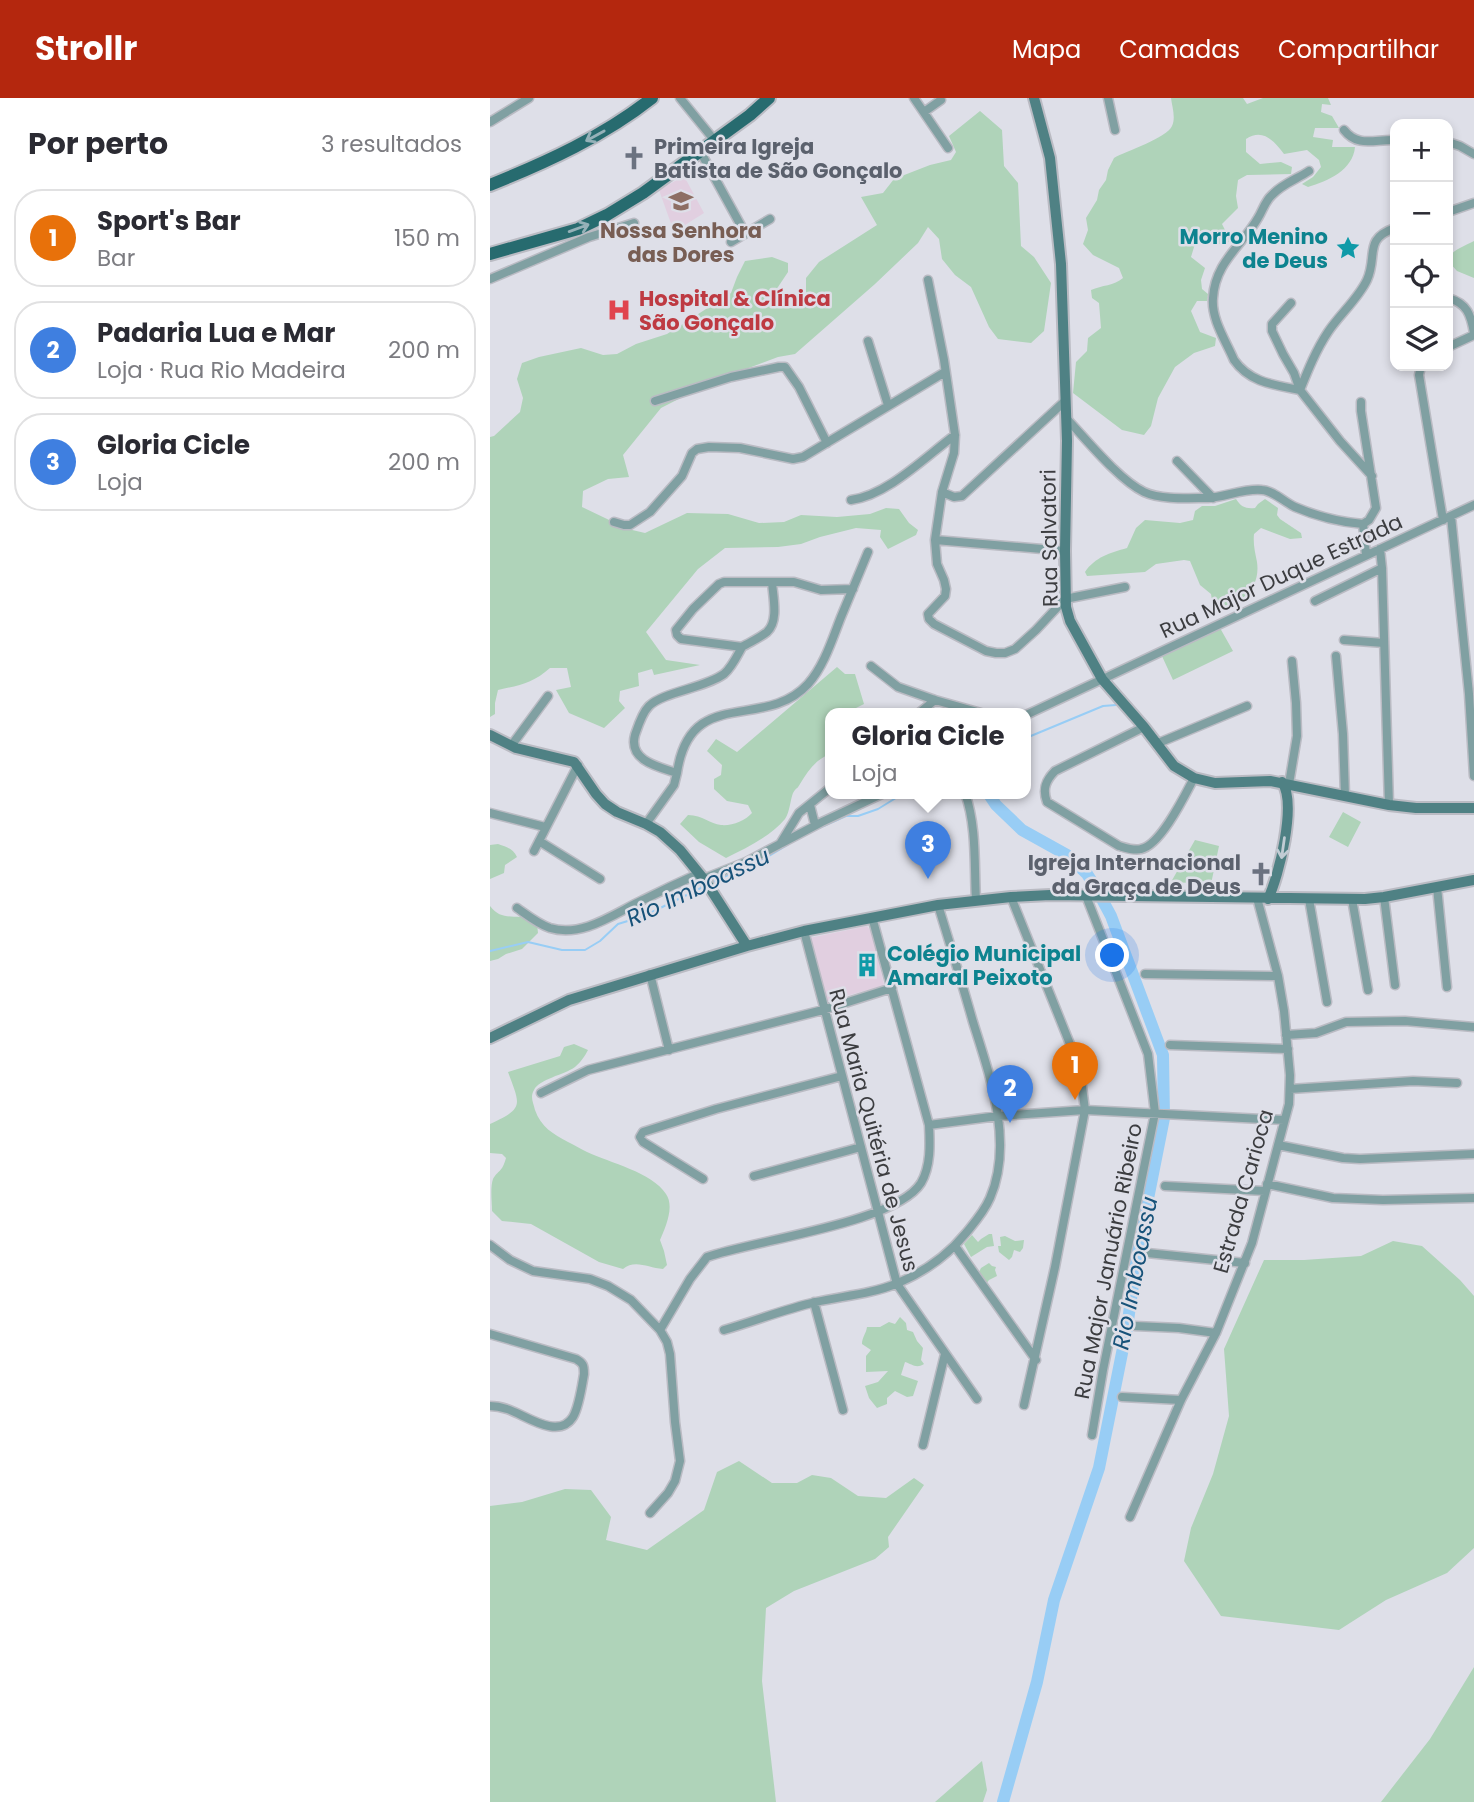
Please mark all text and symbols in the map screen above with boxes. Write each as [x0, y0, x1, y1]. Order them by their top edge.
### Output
text: Strollr [35, 25, 137, 72]
text: Mapa [1012, 33, 1081, 66]
text: Camadas [1119, 33, 1240, 66]
text: Compartilhar [1278, 33, 1439, 66]
map controls [1390, 119, 1453, 371]
button: + [1390, 119, 1453, 182]
text: Por perto [28, 122, 168, 165]
text: 3 resultados [321, 128, 462, 160]
one-way arrow [585, 130, 606, 143]
place label: Primeira Igreja Batista de São Gonçalo [654, 132, 903, 185]
church icon: Primeira Igreja Batista de São Gonçalo [620, 144, 648, 172]
button: − [1390, 182, 1453, 245]
school or university icon: Nossa Senhora das Dores [667, 187, 695, 215]
text: Sport's Bar [97, 203, 241, 239]
place label: Nossa Senhora das Dores [600, 216, 762, 269]
one-way arrow [567, 221, 589, 233]
text: 1 [49, 222, 57, 254]
text: 150 m [394, 222, 460, 254]
place label: Morro Menino de Deus [1179, 222, 1328, 275]
place icon: Morro Menino de Deus [1334, 234, 1362, 262]
text: Bar [97, 242, 135, 274]
button: locate [1390, 245, 1453, 308]
place label: Hospital & Clínica São Gonçalo [639, 284, 831, 337]
hospital icon: Hospital & Clínica São Gonçalo [605, 296, 633, 324]
button: layers [1390, 308, 1453, 371]
text: Padaria Lua e Mar [97, 315, 335, 351]
text: 2 [46, 334, 60, 366]
text: 200 m [388, 334, 460, 366]
text: Loja · Rua Rio Madeira [97, 354, 346, 386]
text: Gloria Cicle [97, 427, 250, 463]
text: 3 [46, 446, 60, 478]
text: 200 m [388, 446, 460, 478]
text: Loja [97, 466, 143, 498]
street label: Rua Salvatori [1033, 469, 1065, 607]
street label: Rua Major Duque Estrada [1155, 507, 1407, 645]
popup [825, 708, 1031, 799]
text: Gloria Cicle [852, 718, 1004, 754]
text: Loja [852, 757, 897, 789]
pin: 3 [905, 821, 951, 879]
one-way arrow [1276, 836, 1289, 859]
water label: Rio Imboassu [621, 840, 775, 934]
place label: Igreja Internacional da Graça de Deus [1028, 848, 1241, 901]
church icon: Igreja Internacional da Graça de Deus [1247, 860, 1275, 888]
your location [1095, 938, 1129, 972]
place label: Colégio Municipal Amaral Peixoto [887, 939, 1081, 992]
building icon: Colégio Municipal Amaral Peixoto [853, 951, 881, 979]
street label: Rua Maria Quitéria de Jesus [822, 985, 926, 1275]
pin: 1 [1052, 1042, 1098, 1100]
pin: 2 [987, 1065, 1033, 1123]
street label: Estrada Carioca [1206, 1106, 1280, 1276]
street label: Rua Major Januário Ribeiro [1067, 1121, 1149, 1401]
water label: Rio Imboassu [1104, 1194, 1166, 1352]

